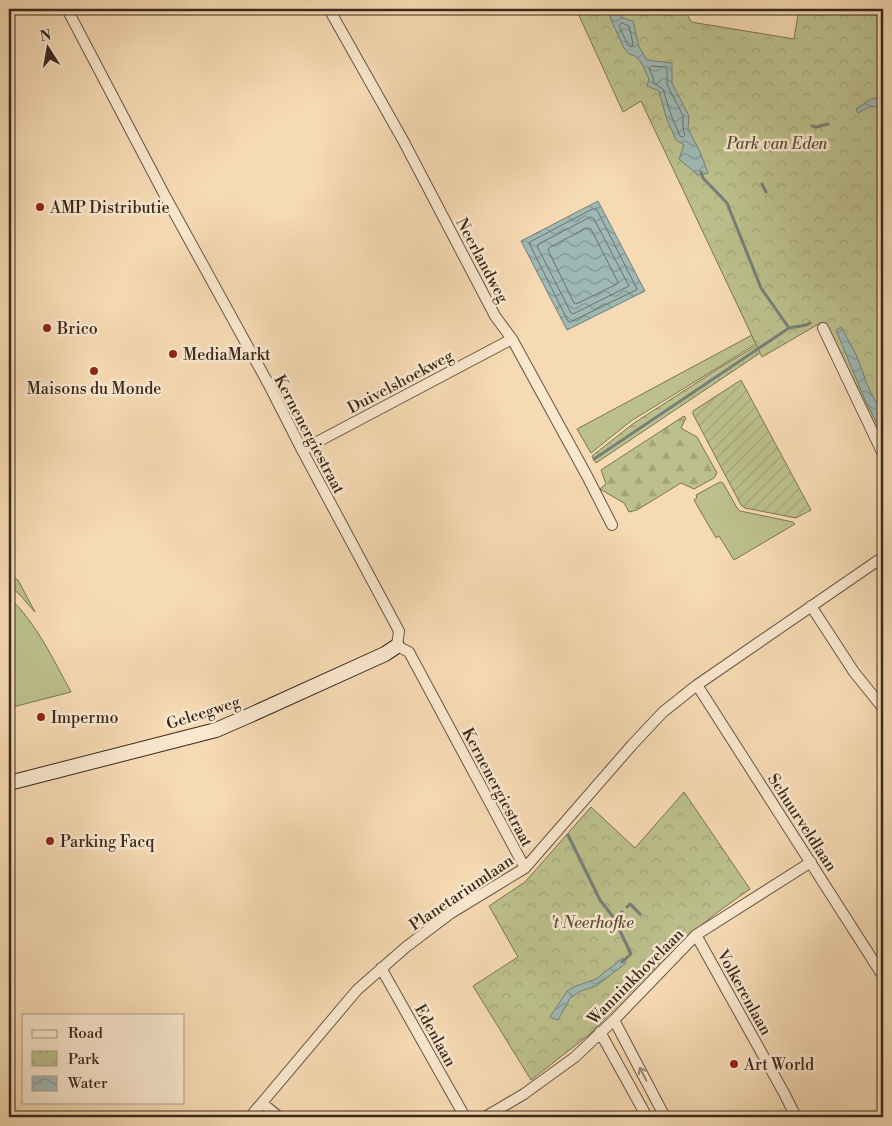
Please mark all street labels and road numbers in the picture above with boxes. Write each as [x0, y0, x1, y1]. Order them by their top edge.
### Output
street label: Neerlandweg [451, 215, 513, 307]
street label: Duivelshoekweg [344, 345, 457, 418]
street label: Kernenergiestraat [269, 371, 349, 498]
street label: Geleegweg [164, 691, 243, 734]
street label: Kernenergiestraat [457, 724, 537, 851]
street label: Schuurveldlaan [763, 770, 841, 876]
street label: Planetariumlaan [406, 850, 518, 935]
street label: Wanninkhovelaan [583, 924, 688, 1030]
street label: Volkerenlaan [712, 945, 776, 1039]
street label: Edenlaan [410, 1001, 461, 1071]

